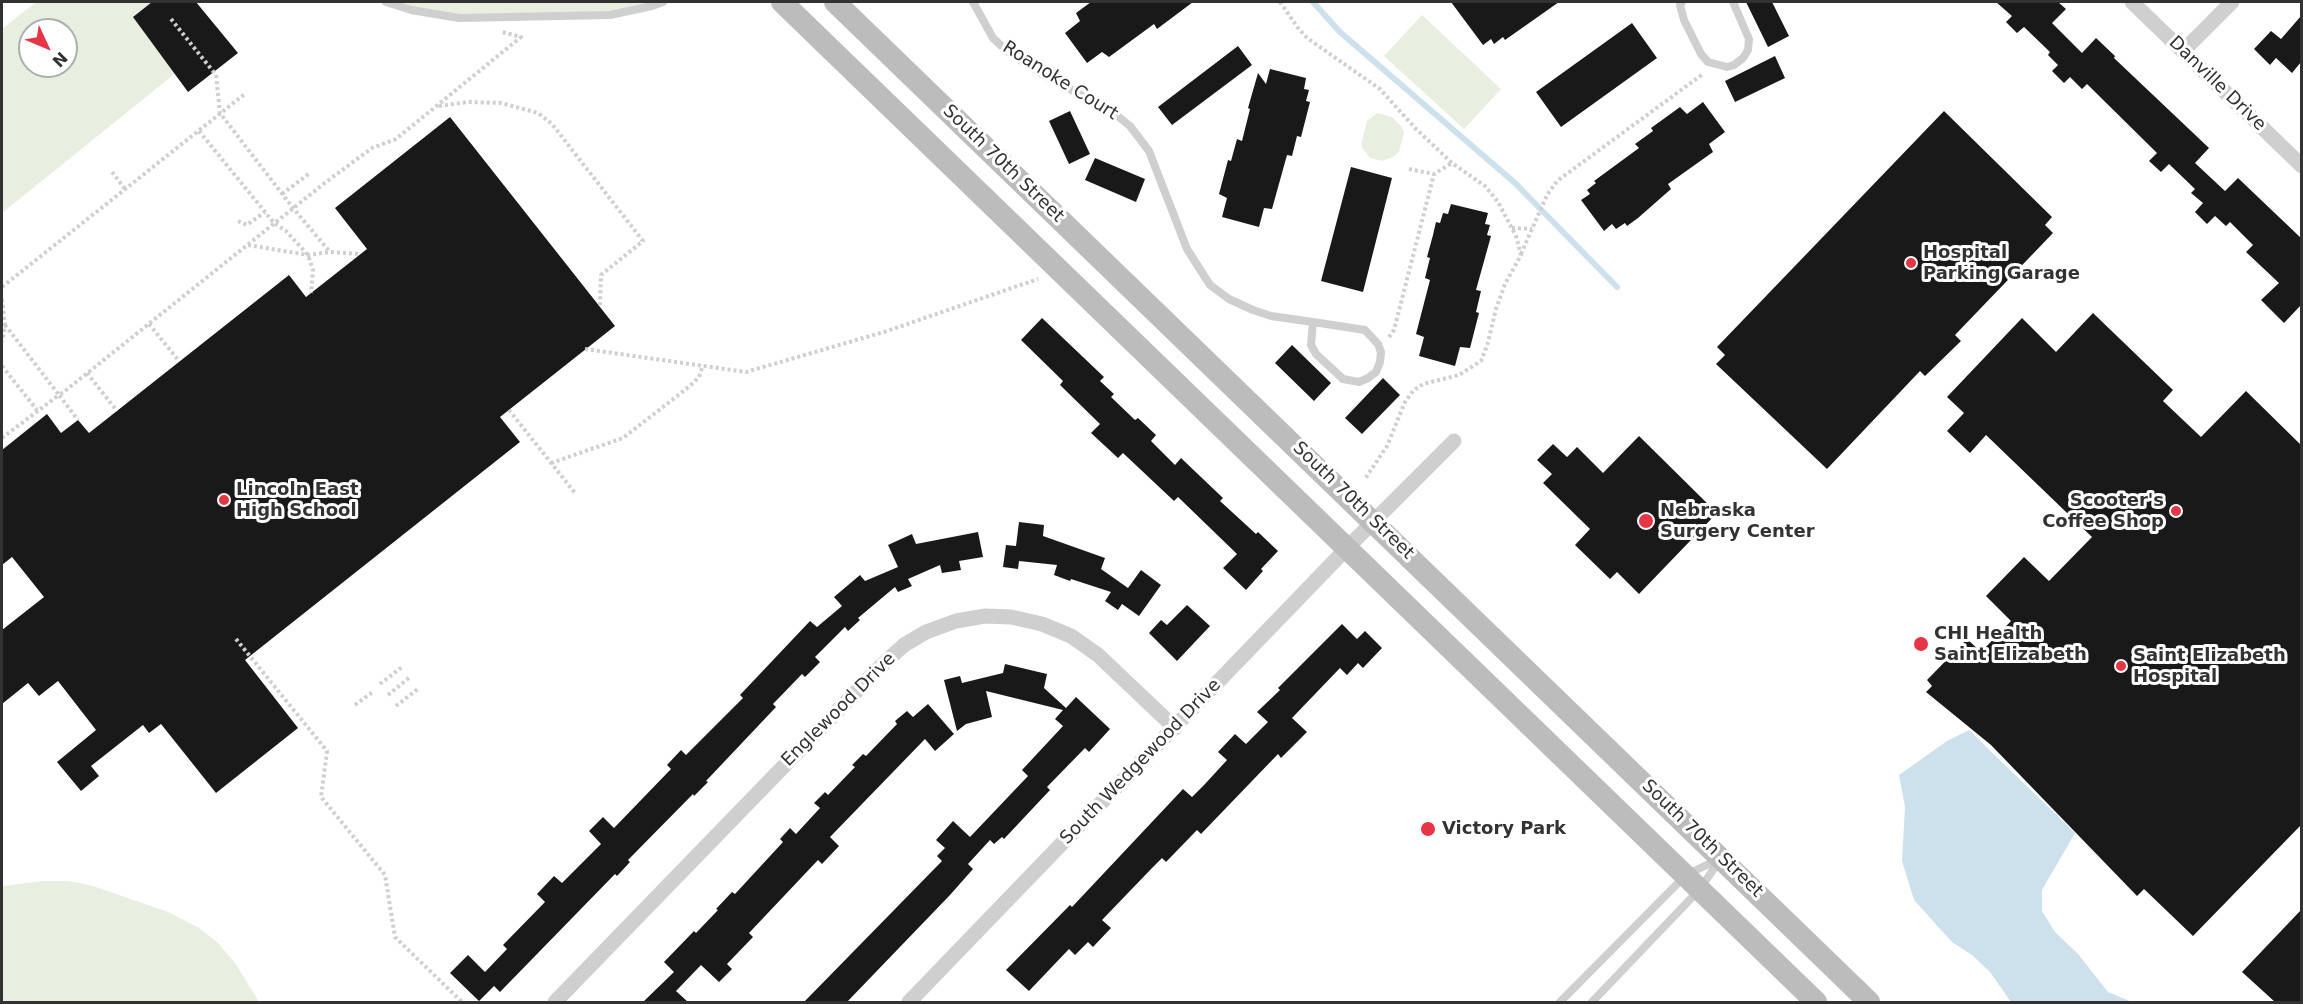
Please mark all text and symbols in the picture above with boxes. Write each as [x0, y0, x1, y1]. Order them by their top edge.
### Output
north arrow [18, 18, 78, 78]
street label: Danville Drive [2164, 32, 2270, 136]
street label: Roanoke Court [998, 37, 1122, 125]
text: N [48, 48, 71, 71]
street label: South 70th Street [938, 101, 1068, 227]
place label: Hospital Parking Garage [1923, 242, 2080, 284]
marker: Hospital Parking Garage [1904, 256, 1918, 270]
street label: South 70th Street [1288, 438, 1418, 564]
place label: Lincoln East High School [236, 479, 359, 522]
place label: Scooter's Coffee Shop [2042, 490, 2164, 532]
marker: Lincoln East High School [217, 493, 231, 507]
place label: Nebraska Surgery Center [1660, 500, 1815, 542]
marker: Scooter's Coffee Shop [2169, 504, 2183, 518]
marker: Nebraska Surgery Center [1637, 512, 1655, 530]
place label: CHI Health Saint Elizabeth [1934, 623, 2087, 666]
marker: CHI Health Saint Elizabeth [1912, 635, 1930, 653]
place label: Saint Elizabeth Hospital [2133, 645, 2286, 688]
street label: Englewood Drive [778, 649, 900, 771]
marker: Saint Elizabeth Hospital [2114, 659, 2128, 673]
street label: South Wedgewood Drive [1056, 675, 1226, 849]
street label: South 70th Street [1637, 776, 1767, 902]
place label: Victory Park [1442, 818, 1566, 840]
marker: Victory Park [1419, 820, 1437, 838]

